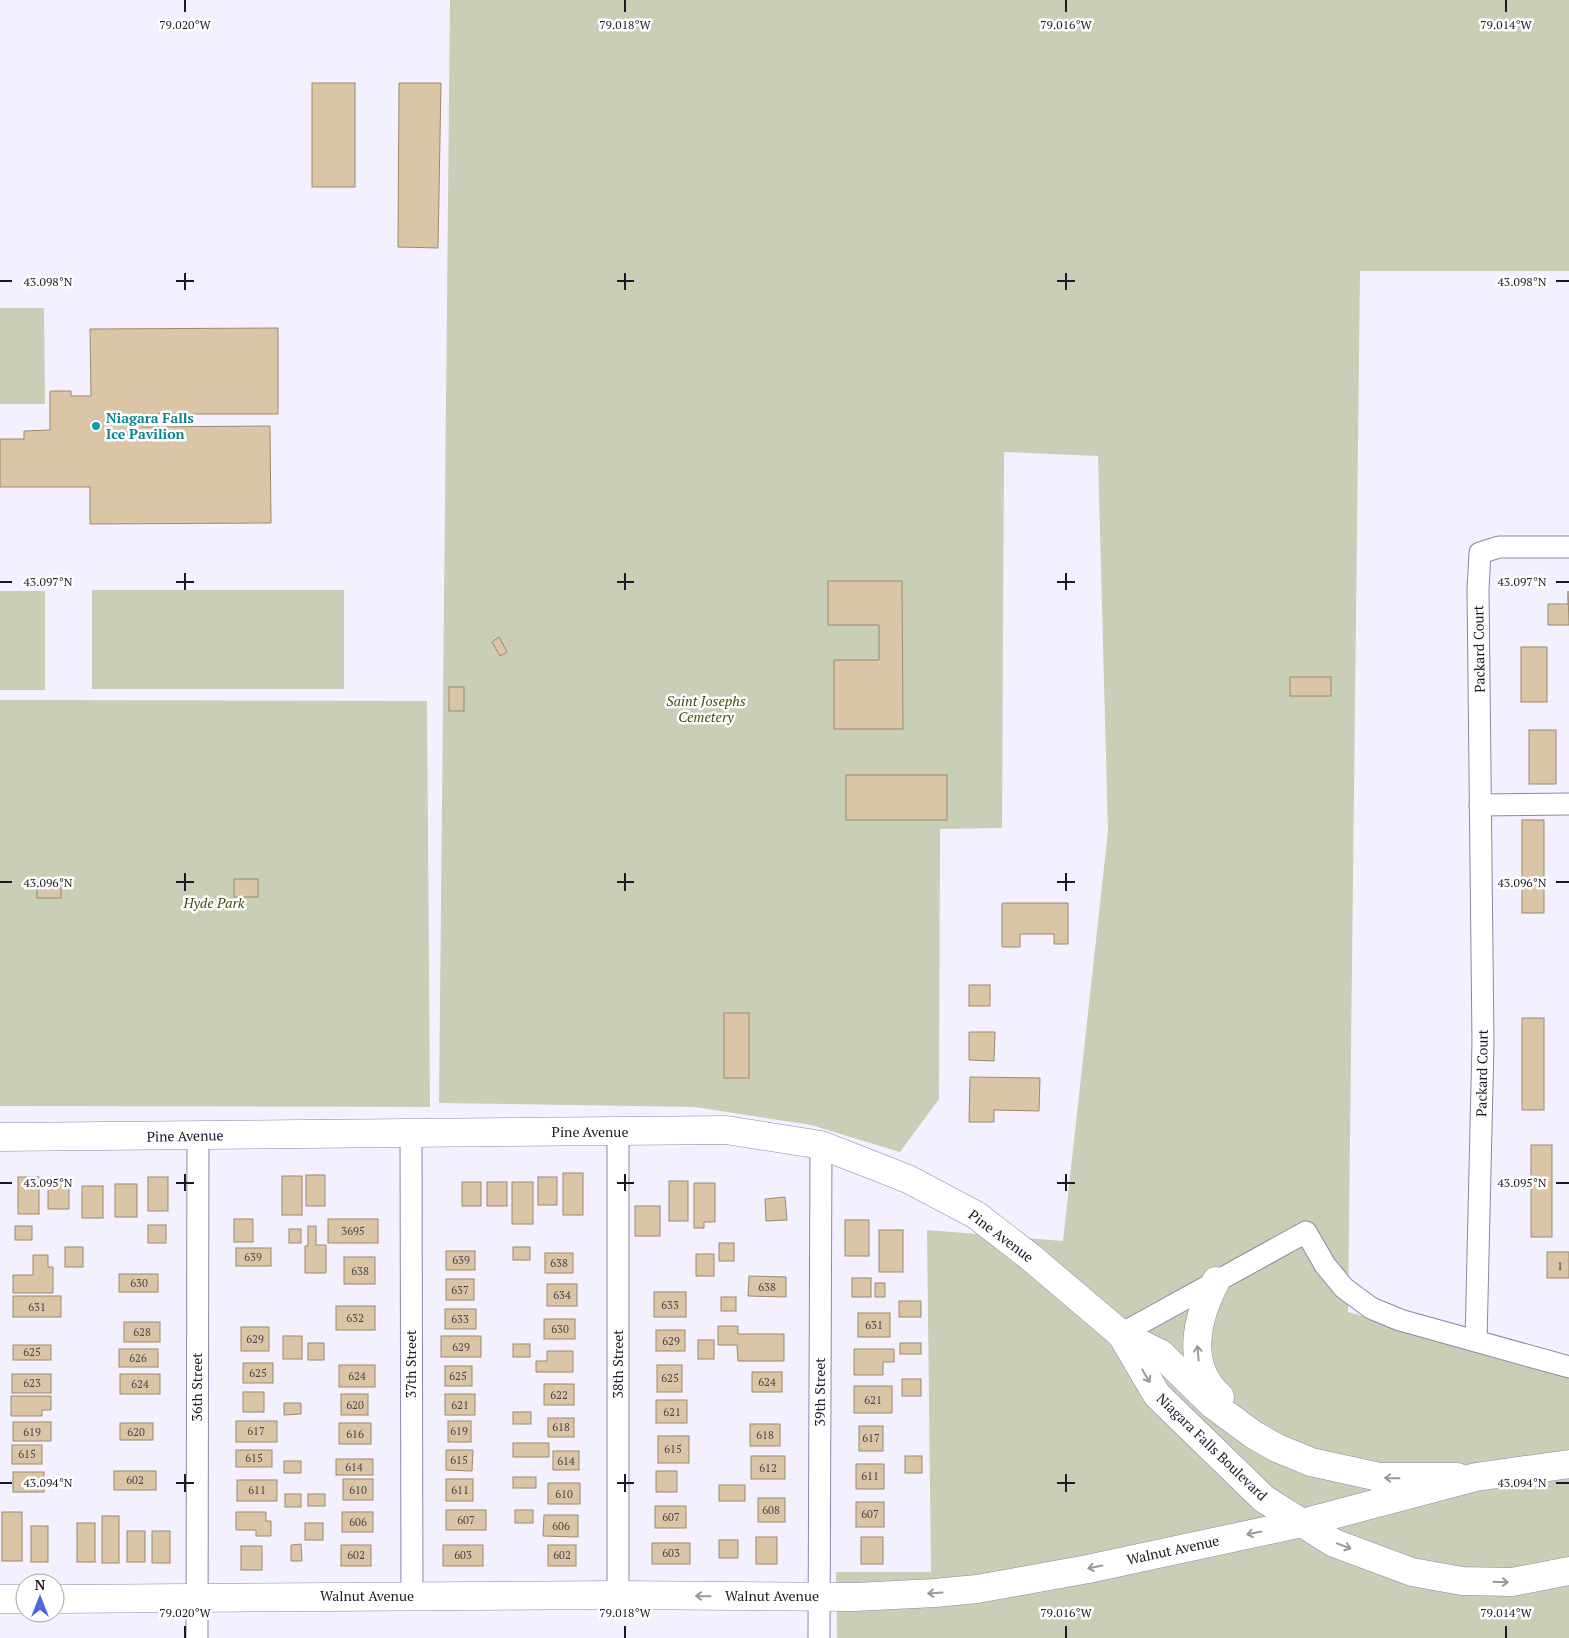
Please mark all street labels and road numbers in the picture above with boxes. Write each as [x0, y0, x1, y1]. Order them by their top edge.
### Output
street label: Packard Court [1468, 604, 1489, 693]
street label: Packard Court [1471, 1028, 1492, 1117]
street label: Pine Avenue [552, 1122, 628, 1141]
street label: Pine Avenue [146, 1125, 224, 1146]
street label: Pine Avenue [965, 1205, 1038, 1266]
street label: 37th Street [401, 1329, 420, 1398]
street label: 38th Street [608, 1329, 627, 1399]
street label: 36th Street [187, 1352, 206, 1422]
street label: 39th Street [810, 1357, 829, 1427]
street label: Niagara Falls Boulevard [1153, 1389, 1272, 1505]
street label: Walnut Avenue [1125, 1530, 1221, 1569]
street label: Walnut Avenue [320, 1586, 414, 1605]
street label: Walnut Avenue [725, 1586, 819, 1605]

